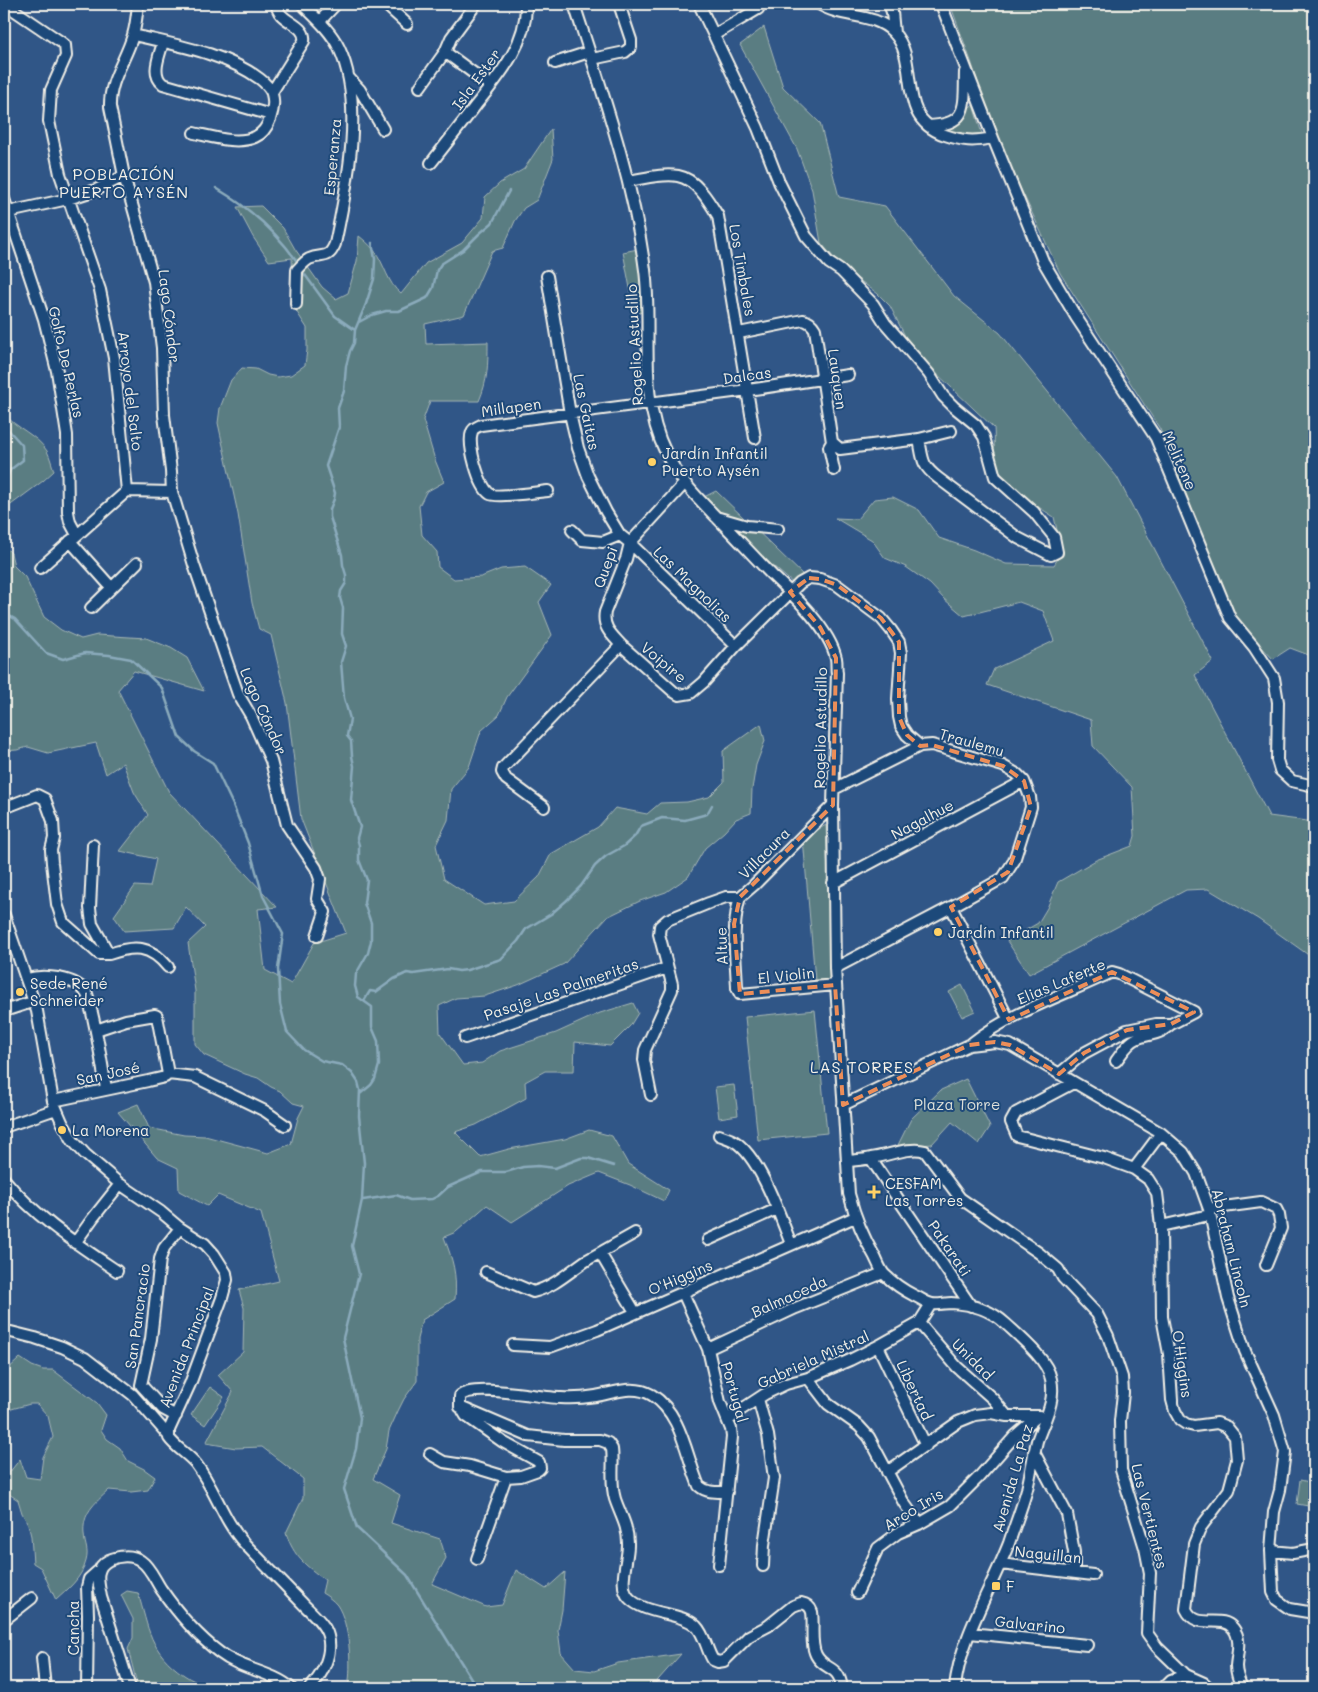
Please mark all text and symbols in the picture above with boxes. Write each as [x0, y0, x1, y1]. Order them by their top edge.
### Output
street label: Isla Ester [447, 44, 505, 114]
street label: Esperanza [319, 118, 345, 196]
district label: POBLACIÓN PUERTO AYSÉN [59, 163, 189, 202]
street label: Los Timbales [725, 222, 761, 318]
street label: Lago Cóndor [154, 268, 186, 364]
street label: Rogelio Astudillo [621, 284, 647, 406]
street label: Golfo De Perlas [44, 304, 90, 420]
street label: Arroyo del Salto [114, 330, 148, 452]
street label: Lauquen [824, 347, 852, 411]
street label: Dalcas [721, 362, 773, 388]
street label: Las Gaitas [569, 372, 605, 452]
street label: Millapen [480, 393, 542, 421]
street label: Melitene [1158, 427, 1202, 493]
place label: Jardín Infantil Puerto Aysén [662, 443, 768, 480]
marker: Jardín Infantil Puerto Aysén [646, 456, 658, 468]
street label: Las Magnolias [650, 542, 736, 626]
street label: Quepi [588, 543, 622, 591]
street label: Voipire [637, 637, 691, 687]
street label: Lago Cóndor [236, 664, 292, 758]
street label: Rogelio Astudillo [809, 667, 831, 789]
street label: Traulemu [937, 723, 1007, 761]
street label: Nagalhue [887, 794, 957, 844]
street label: Villacura [734, 823, 794, 883]
place label: Jardín Infantil [948, 922, 1054, 942]
marker: Jardín Infantil [932, 926, 944, 938]
street label: Altue [710, 927, 732, 965]
street label: Pasaje Las Palmeritas [481, 953, 641, 1025]
street label: Elias Laferte [1014, 953, 1108, 1009]
street label: El Violin [757, 962, 815, 988]
place label: Sede René Schneider [30, 973, 108, 1010]
marker: Sede René Schneider [14, 986, 26, 998]
district label: LAS TORRES [810, 1056, 914, 1077]
street label: San José [74, 1057, 142, 1089]
park label: Plaza Torre [914, 1094, 1000, 1114]
place label: La Morena [72, 1120, 149, 1140]
marker: La Morena [56, 1124, 68, 1136]
place label: CESFAM Las Torres [885, 1173, 963, 1210]
marker: CESFAM Las Torres [867, 1185, 881, 1199]
street label: Abraham Lincoln [1208, 1186, 1256, 1310]
street label: Pakarati [924, 1216, 976, 1280]
street label: O'Higgins [645, 1254, 715, 1300]
street label: San Pancracio [120, 1262, 154, 1370]
street label: Balmaceda [748, 1270, 830, 1322]
street label: Avenida Principal [154, 1284, 218, 1410]
street label: Gabriela Mistral [754, 1325, 872, 1393]
street label: O'Higgins [1168, 1329, 1198, 1399]
street label: Unidad [948, 1334, 998, 1384]
street label: Libertad [892, 1357, 938, 1423]
street label: Portugal [717, 1359, 753, 1425]
street label: Avenida La Paz [987, 1422, 1037, 1534]
street label: Las Vertientes [1127, 1461, 1173, 1571]
street label: Arco Iris [879, 1483, 947, 1535]
street label: Naguillan [1014, 1541, 1082, 1567]
place label: F [1006, 1576, 1014, 1596]
marker: F [990, 1580, 1002, 1592]
street label: Cancha [63, 1601, 83, 1656]
street label: Galvarino [994, 1610, 1066, 1638]

